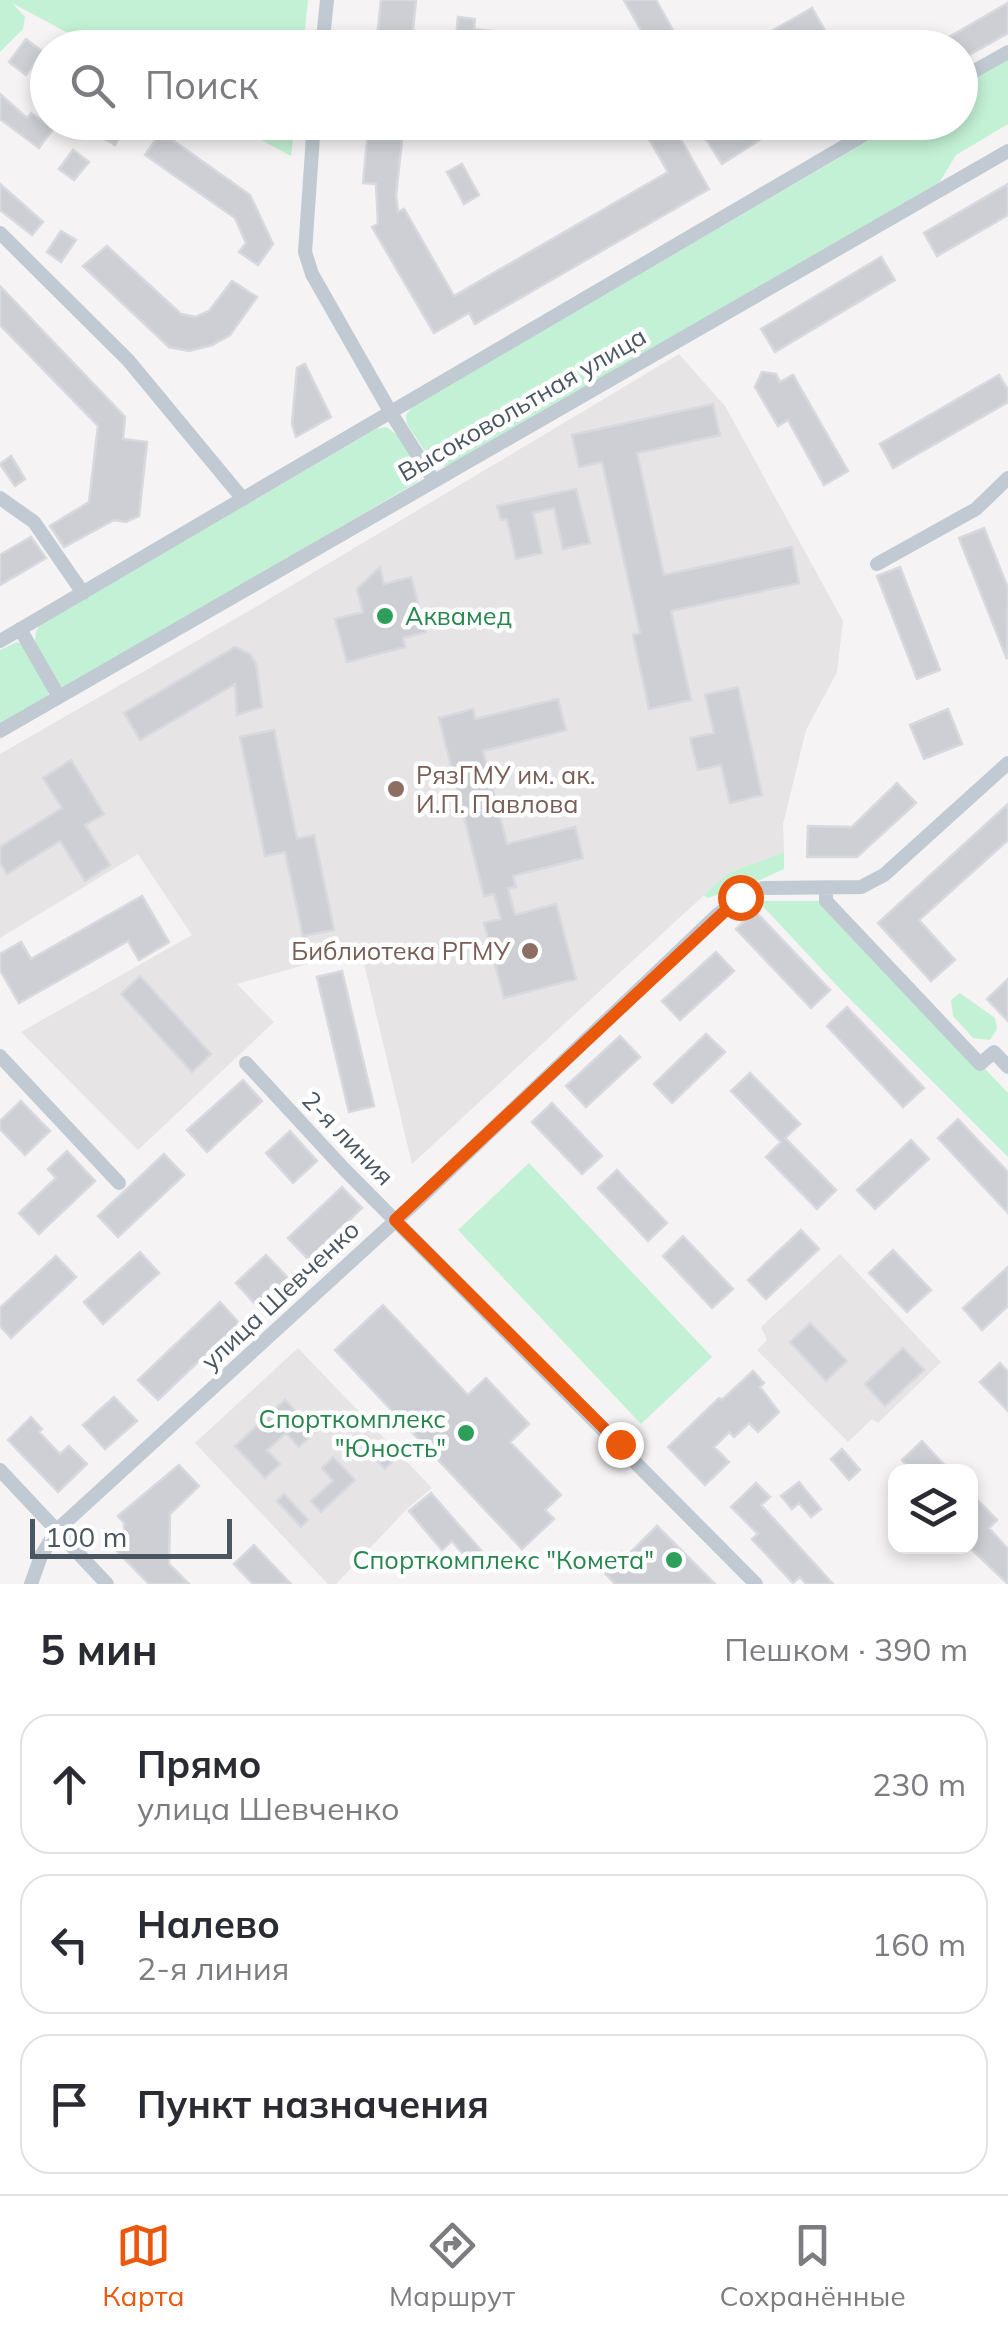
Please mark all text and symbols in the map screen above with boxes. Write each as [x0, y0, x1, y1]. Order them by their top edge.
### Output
search box [30, 30, 978, 140]
icon: search [65, 58, 120, 113]
text: Поиск [145, 61, 258, 109]
street label: Высоковольтная улица [392, 320, 651, 487]
place label: Аквамед [405, 600, 512, 631]
marker: Аквамед [374, 605, 396, 627]
place label: РязГМУ им. ак. И.П. Павлова [416, 759, 595, 819]
marker: РязГМУ им. ак. И.П. Павлова [385, 778, 407, 800]
route start [718, 875, 764, 921]
place label: Библиотека РГМУ [291, 935, 510, 966]
marker: Библиотека РГМУ [519, 940, 541, 962]
street label: 2-я линия [296, 1084, 401, 1191]
street label: улица Шевченко [194, 1213, 365, 1376]
place label: Спорткомплекс "Юность" [259, 1403, 446, 1463]
marker: Спорткомплекс "Юность" [455, 1422, 477, 1444]
route end [598, 1422, 644, 1468]
map controls [888, 1464, 978, 1554]
button: layers [888, 1464, 978, 1554]
scale bar [30, 1514, 232, 1558]
text: 100 m [45, 1519, 127, 1554]
place label: Спорткомплекс "Комета" [352, 1544, 654, 1575]
marker: Спорткомплекс "Комета" [663, 1549, 685, 1571]
text: 5 мин [40, 1623, 158, 1676]
text: Пешком · 390 m [724, 1629, 968, 1669]
text: Прямо [137, 1740, 262, 1788]
icon: ahead [42, 1757, 97, 1812]
text: 230 m [872, 1764, 966, 1804]
text: улица Шевченко [137, 1788, 400, 1828]
text: Налево [137, 1900, 280, 1948]
icon: left [42, 1917, 97, 1972]
text: 160 m [872, 1924, 966, 1964]
text: 2-я линия [137, 1948, 289, 1988]
icon: arrive [42, 2077, 97, 2132]
text: Пункт назначения [137, 2080, 489, 2128]
tab: Карта [102, 2218, 185, 2313]
tab: Маршрут [389, 2218, 515, 2313]
tab: Сохранённые [719, 2218, 906, 2313]

